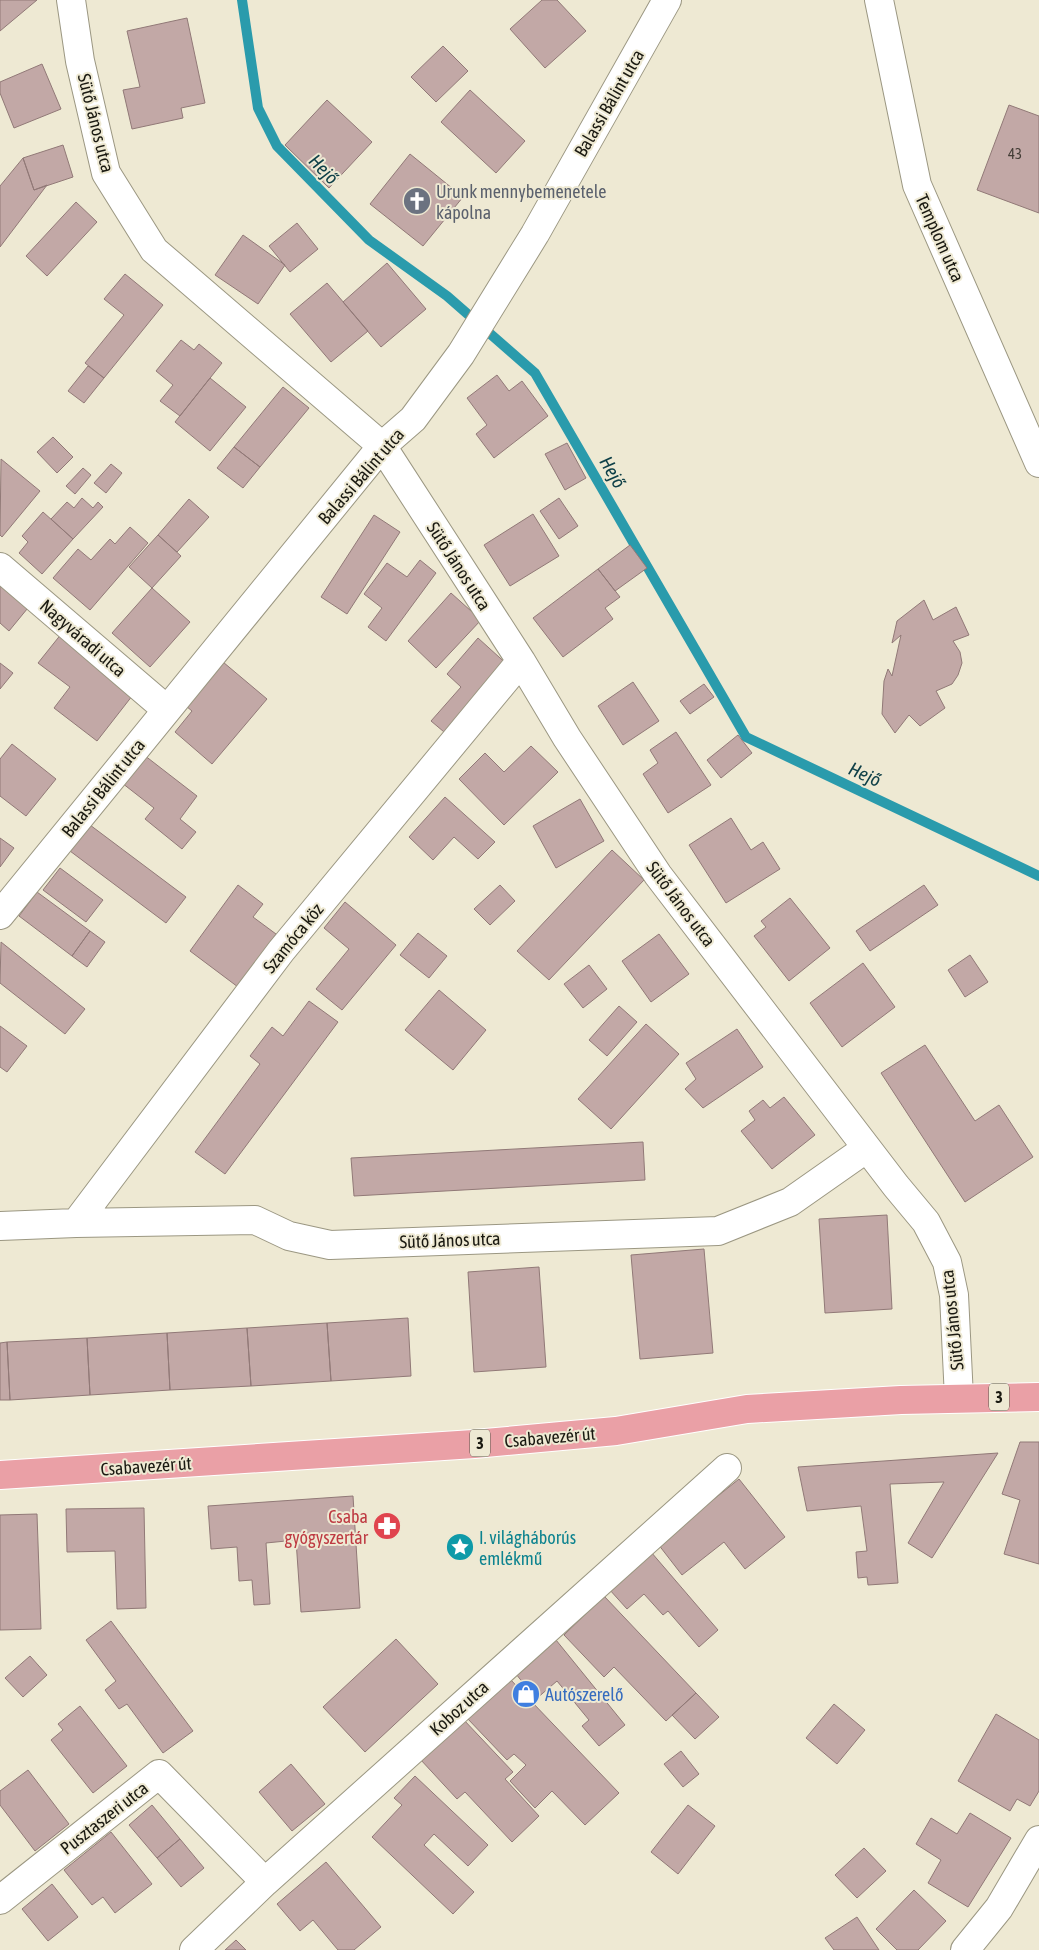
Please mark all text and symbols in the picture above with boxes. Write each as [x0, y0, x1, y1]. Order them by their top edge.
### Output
street label: Balassi Bálint utca [570, 46, 648, 160]
street label: Sütő János utca [74, 71, 118, 175]
house number: 43 [1008, 145, 1022, 162]
water label: Hejő [305, 150, 343, 189]
place label: Urunk mennybemenetele kápolna [436, 181, 606, 223]
church icon: Urunk mennybemenetele kápolna [402, 186, 432, 216]
street label: Templom utca [911, 191, 969, 285]
street label: Balassi Bálint utca [314, 424, 408, 528]
water label: Hejő [595, 452, 631, 492]
street label: Sütő János utca [423, 518, 495, 614]
street label: Nagyváradi utca [36, 595, 130, 681]
street label: Balassi Bálint utca [57, 735, 149, 841]
water label: Hejő [845, 757, 885, 791]
street label: Sütő János utca [642, 857, 720, 951]
street label: Szamóca köz [259, 898, 328, 977]
street label: Sütő János utca [399, 1228, 501, 1252]
street label: Sütő János utca [936, 1269, 968, 1371]
road number: 3 [989, 1384, 1009, 1410]
street label: Csabavezér út [504, 1423, 596, 1451]
road number: 3 [470, 1430, 490, 1456]
street label: Csabavezér út [100, 1452, 192, 1480]
place label: Csaba gyógyszertár [285, 1506, 369, 1548]
pharmacy icon: Csaba gyógyszertár [372, 1511, 402, 1541]
place label: I. világháborús emlékmű [479, 1527, 576, 1569]
place icon: I. világháborús emlékmű [445, 1532, 475, 1562]
street label: Koboz utca [425, 1676, 493, 1740]
shop icon: Autószerelő [511, 1679, 541, 1709]
place label: Autószerelő [545, 1684, 623, 1705]
street label: Pusztaszeri utca [56, 1777, 152, 1859]

